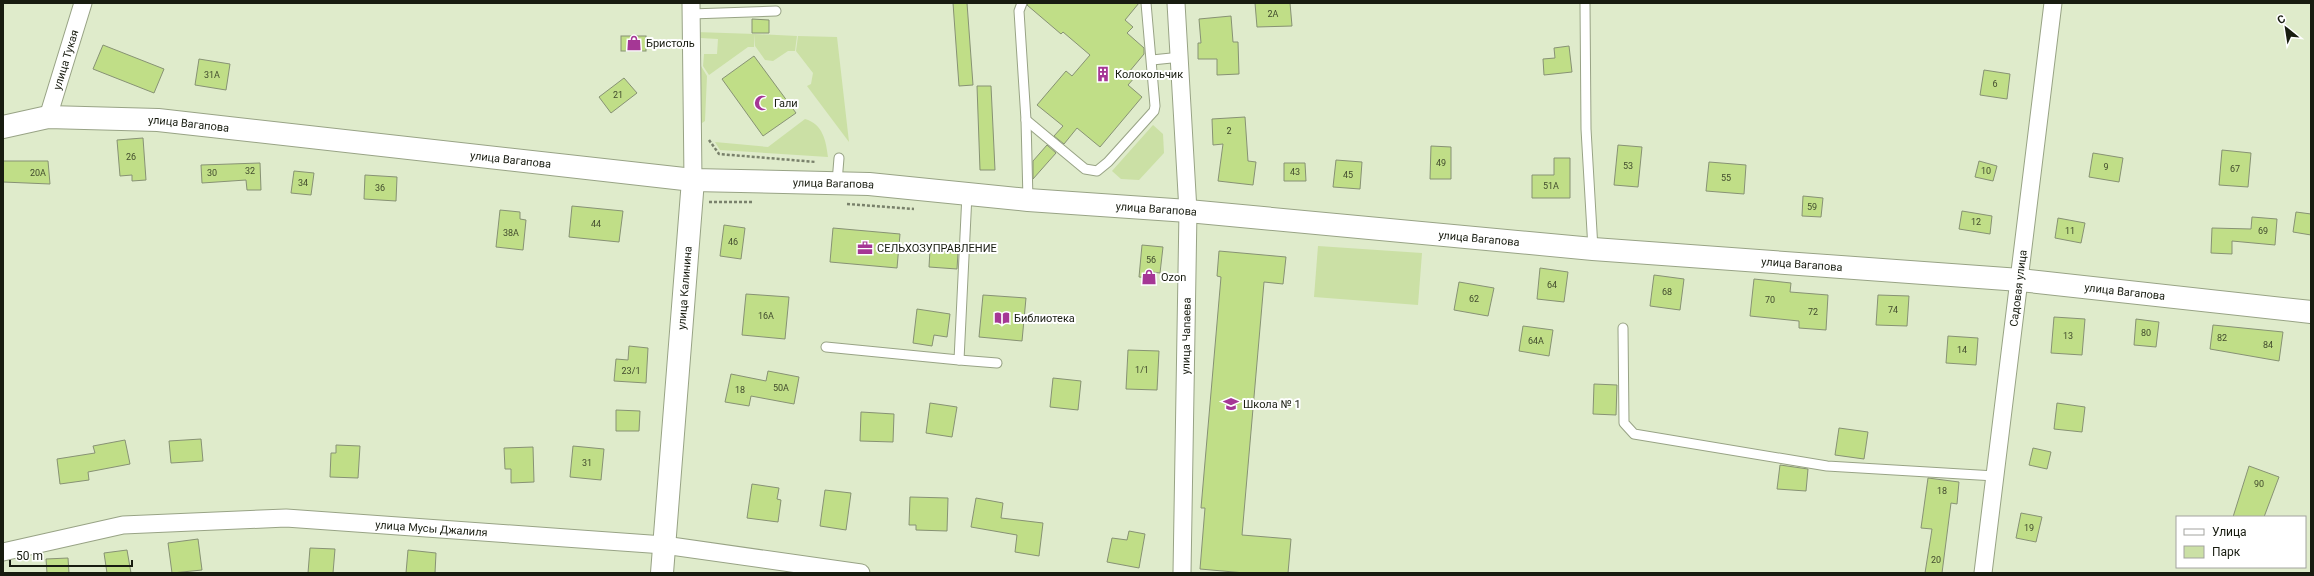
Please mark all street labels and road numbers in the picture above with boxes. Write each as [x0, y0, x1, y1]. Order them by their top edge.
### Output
street label: улица Тукая [51, 28, 81, 91]
street label: улица Вагапова [148, 114, 230, 135]
street label: улица Вагапова [469, 149, 552, 171]
street label: улица Вагапова [793, 176, 875, 191]
street label: улица Вагапова [1115, 200, 1197, 219]
street label: улица Вагапова [1438, 229, 1520, 249]
street label: улица Калинина [675, 246, 695, 330]
street label: Садовая улица [2007, 249, 2030, 327]
street label: улица Вагапова [1761, 255, 1843, 274]
street label: улица Вагапова [2084, 281, 2166, 303]
street label: улица Чапаева [1179, 297, 1194, 375]
street label: улица Мусы Джалиля [375, 518, 488, 539]

